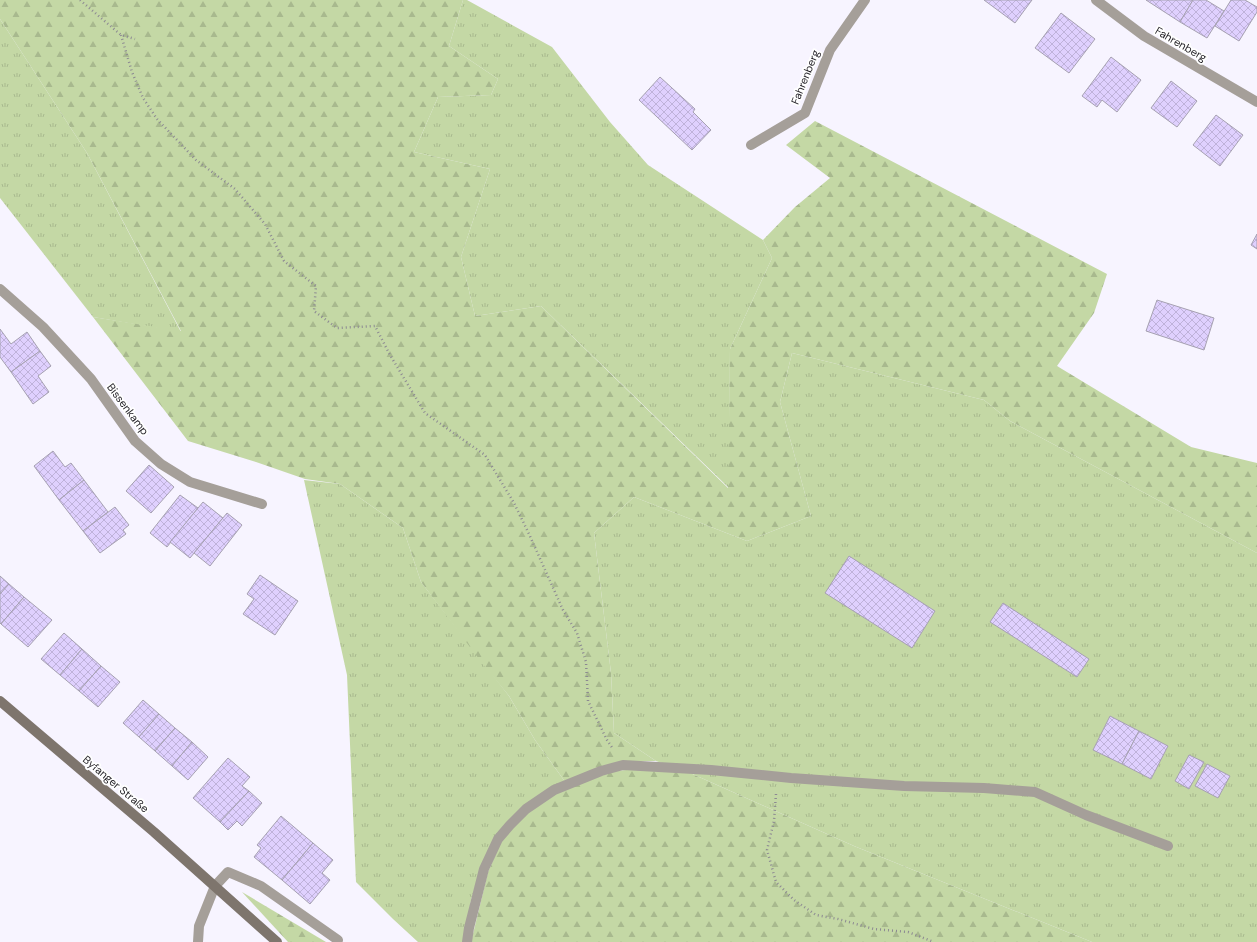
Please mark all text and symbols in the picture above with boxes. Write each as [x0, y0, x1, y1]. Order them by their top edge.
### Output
street label: Fahrenberg [1153, 24, 1209, 64]
street label: Fahrenberg [788, 48, 822, 106]
street label: Bissenkamp [104, 380, 152, 438]
street label: Byfanger Straße [80, 752, 152, 816]

